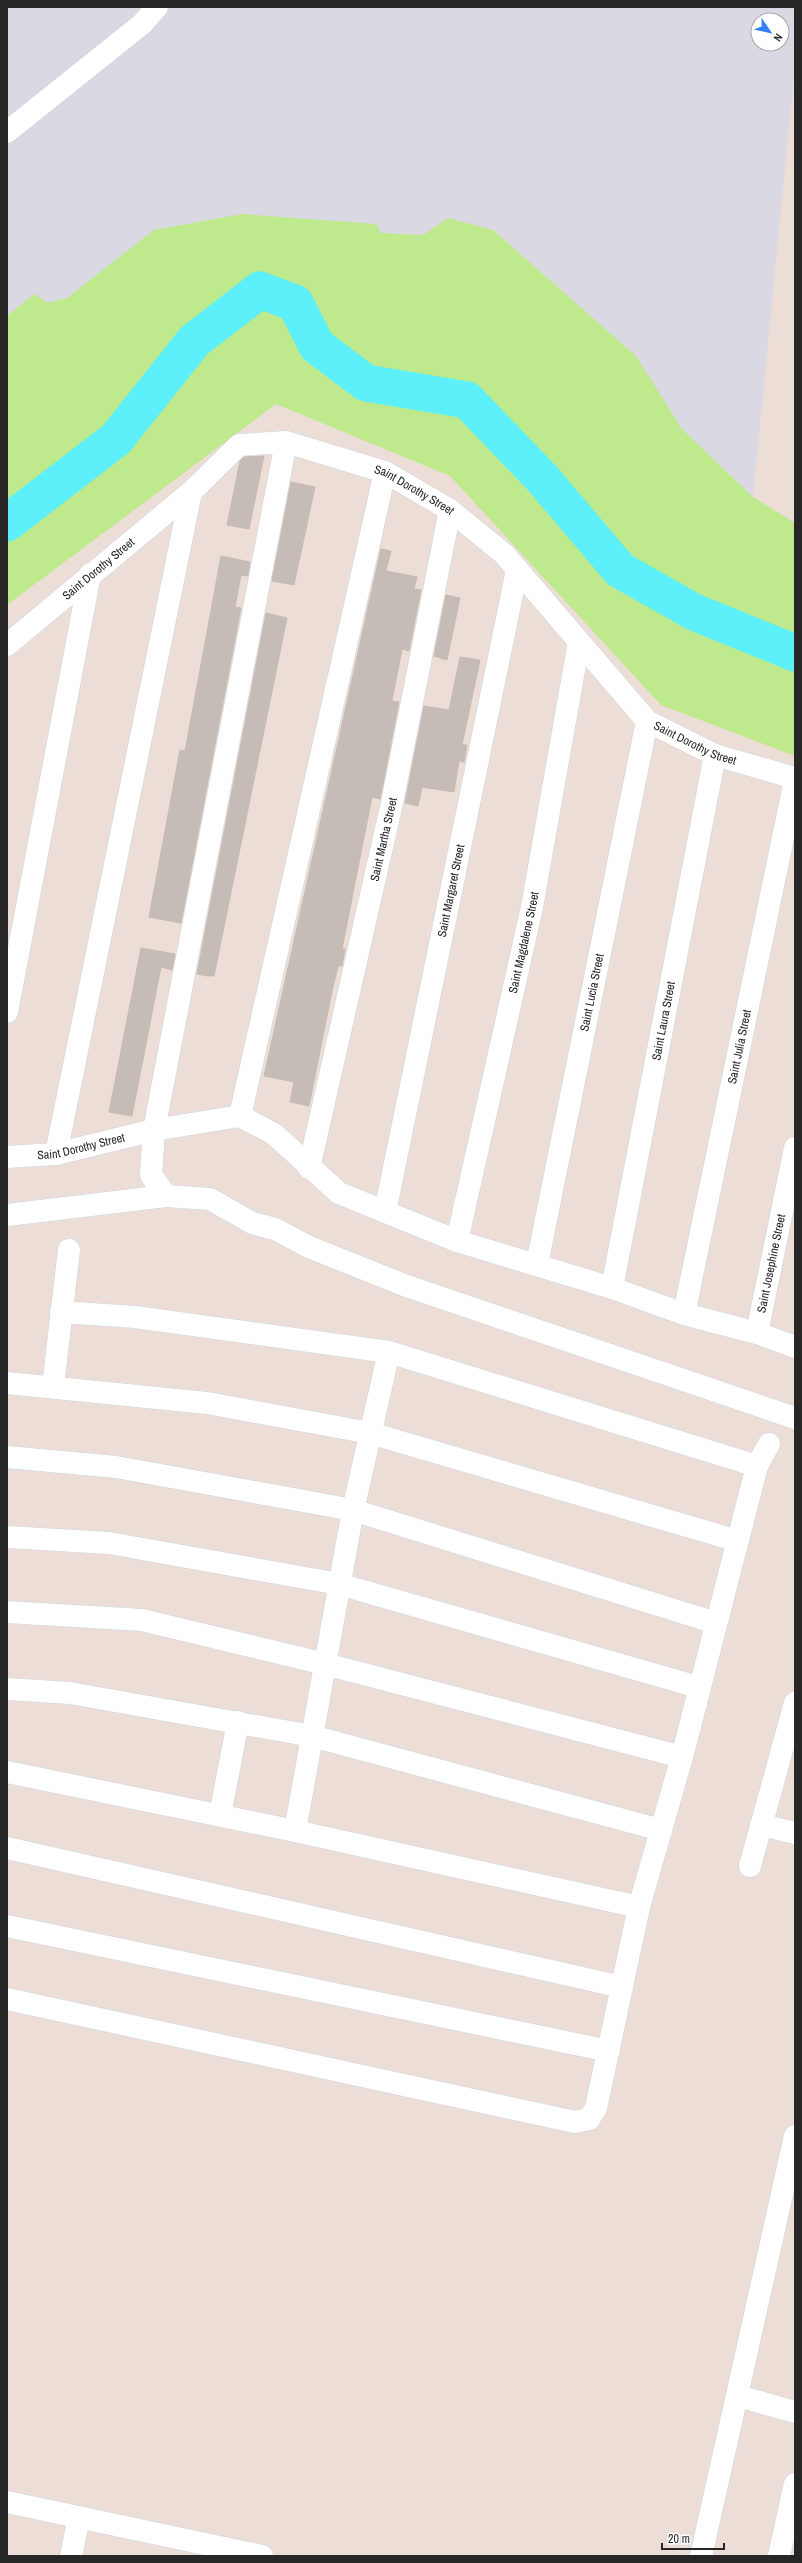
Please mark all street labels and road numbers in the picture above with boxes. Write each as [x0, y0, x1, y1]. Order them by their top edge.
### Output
street label: Saint Dorothy Street [372, 461, 458, 518]
street label: Saint Dorothy Street [59, 534, 138, 604]
street label: Saint Dorothy Street [651, 718, 738, 769]
street label: Saint Martha Street [366, 796, 401, 883]
street label: Saint Margaret Street [434, 843, 468, 939]
street label: Saint Magdalene Street [505, 890, 543, 995]
street label: Saint Lucia Street [576, 952, 608, 1033]
street label: Saint Laura Street [648, 980, 679, 1062]
street label: Saint Julia Street [724, 1008, 755, 1085]
street label: Saint Dorothy Street [37, 1129, 127, 1163]
street label: Saint Josephine Street [753, 1212, 789, 1314]

